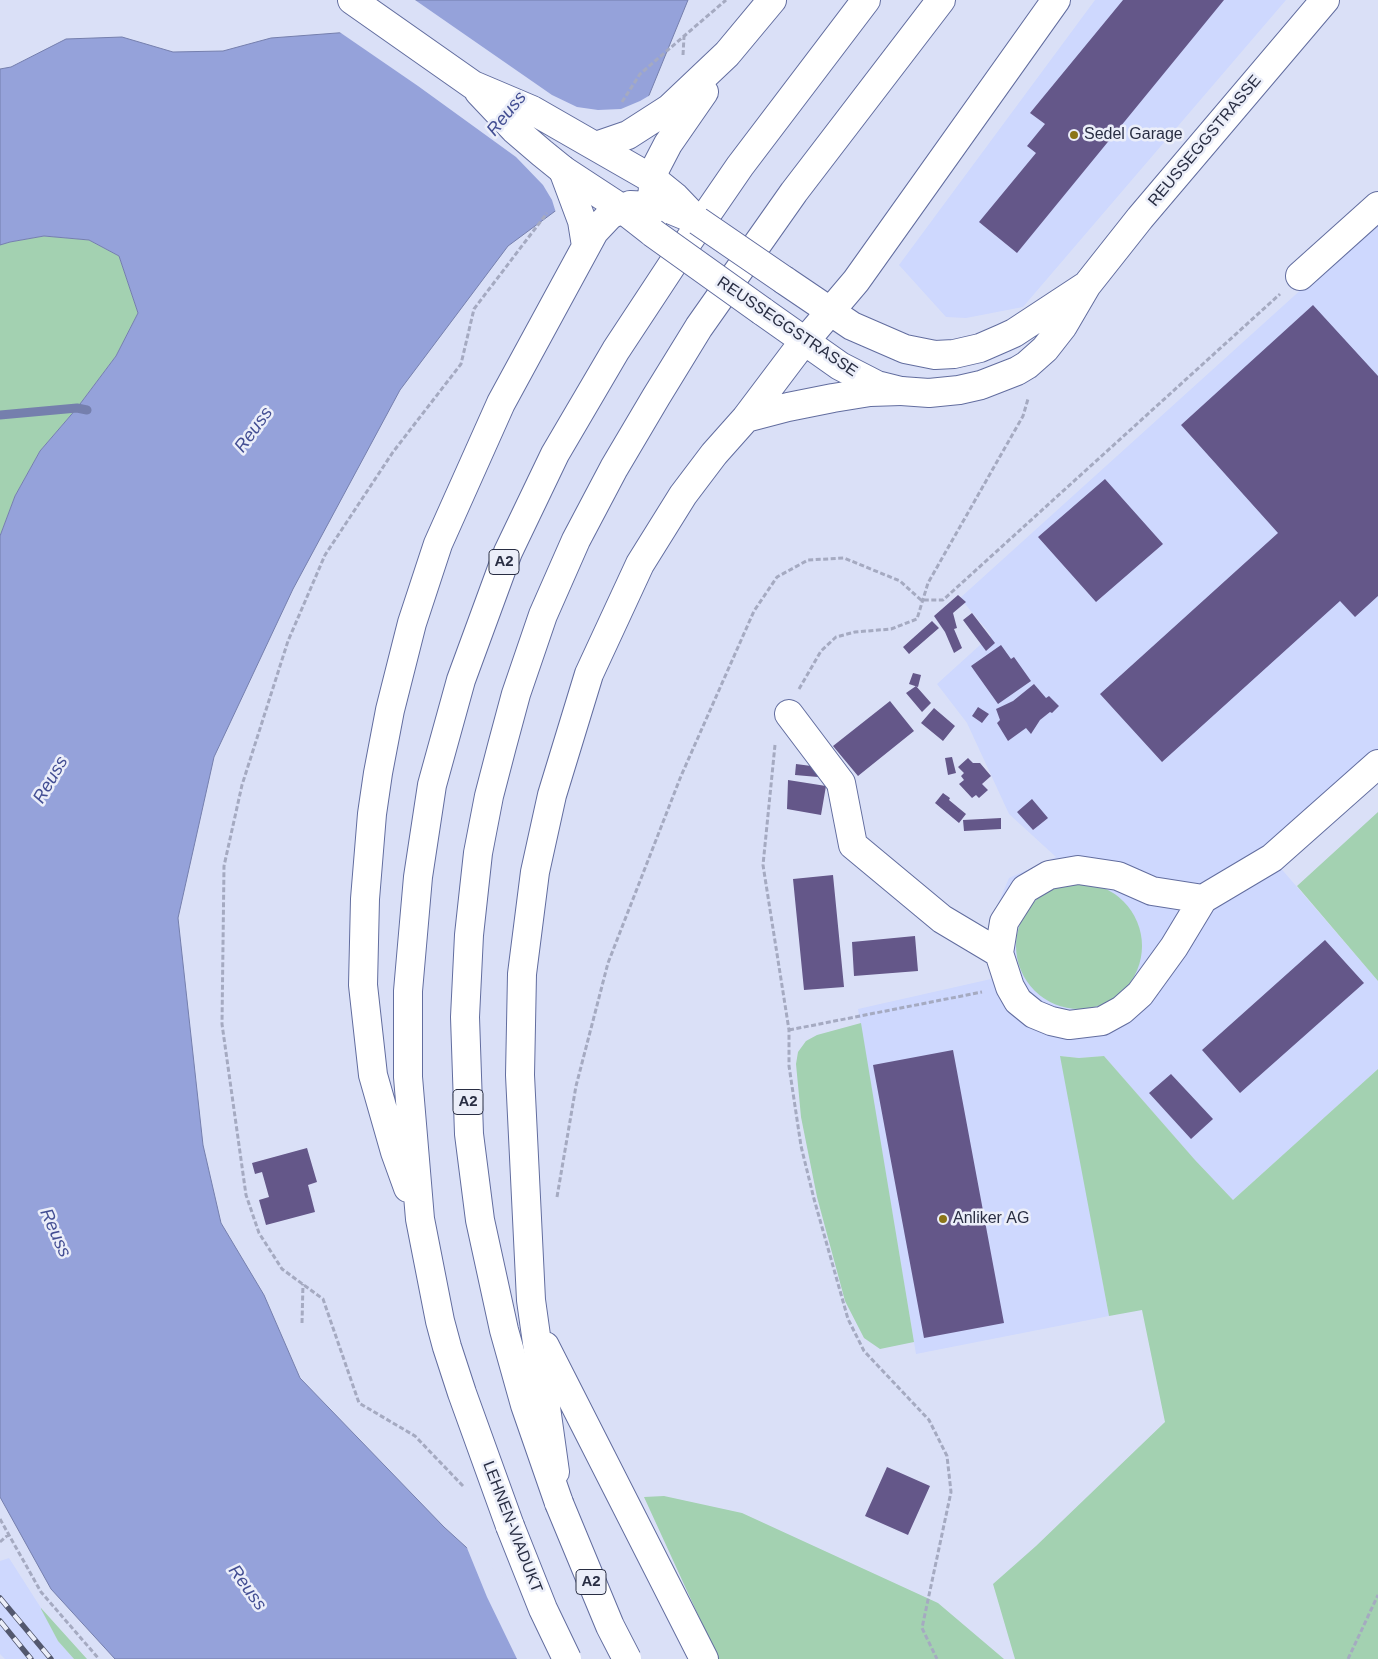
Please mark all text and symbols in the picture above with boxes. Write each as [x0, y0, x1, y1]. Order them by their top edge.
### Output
street label: REUSSEGGSTRASSE [1144, 71, 1266, 211]
water label: Reuss [483, 87, 531, 141]
place label: Sedel Garage [1084, 125, 1183, 145]
marker: Sedel Garage [1068, 129, 1080, 141]
street label: REUSSEGGSTRASSE [713, 273, 861, 381]
water label: Reuss [230, 403, 278, 457]
road number: A2 [489, 550, 519, 574]
water label: Reuss [29, 753, 73, 807]
road number: A2 [453, 1090, 483, 1114]
water label: Reuss [35, 1205, 75, 1261]
place label: Anliker AG [953, 1209, 1029, 1229]
marker: Anliker AG [937, 1213, 949, 1225]
street label: LEHNEN-VIADUKT [478, 1458, 546, 1596]
water label: Reuss [223, 1561, 271, 1615]
road number: A2 [576, 1570, 606, 1594]

